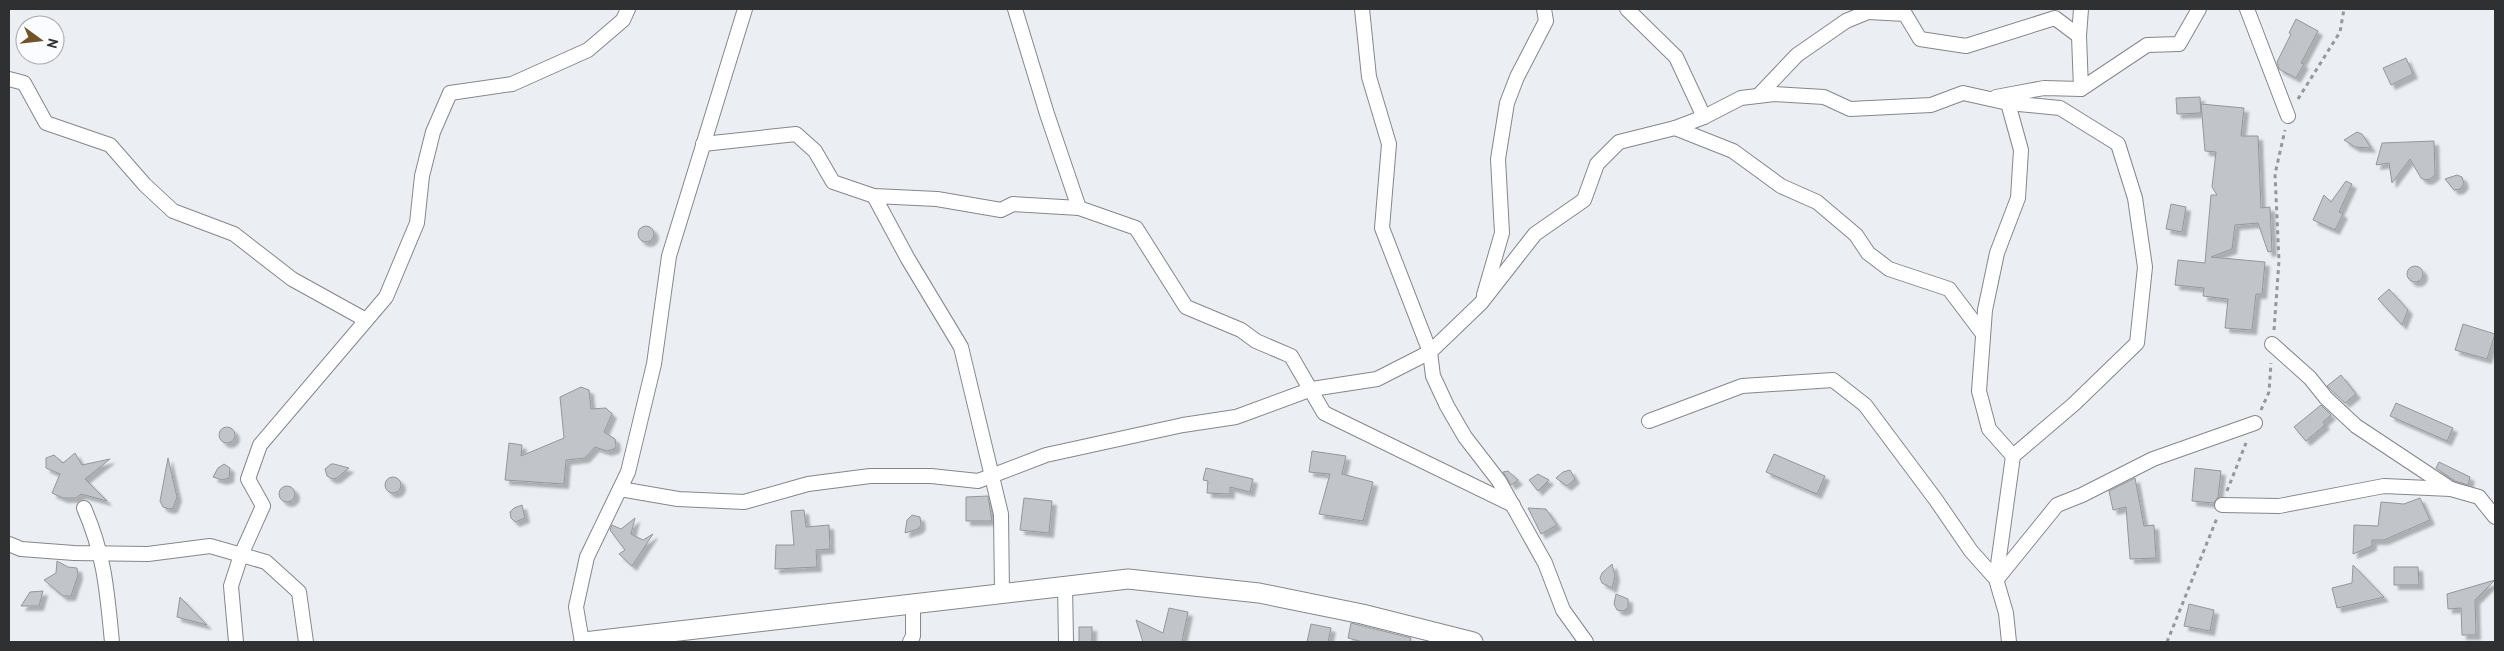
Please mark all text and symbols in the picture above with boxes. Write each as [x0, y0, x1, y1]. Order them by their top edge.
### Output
north arrow [15, 15, 65, 65]
text: N [43, 37, 62, 50]

